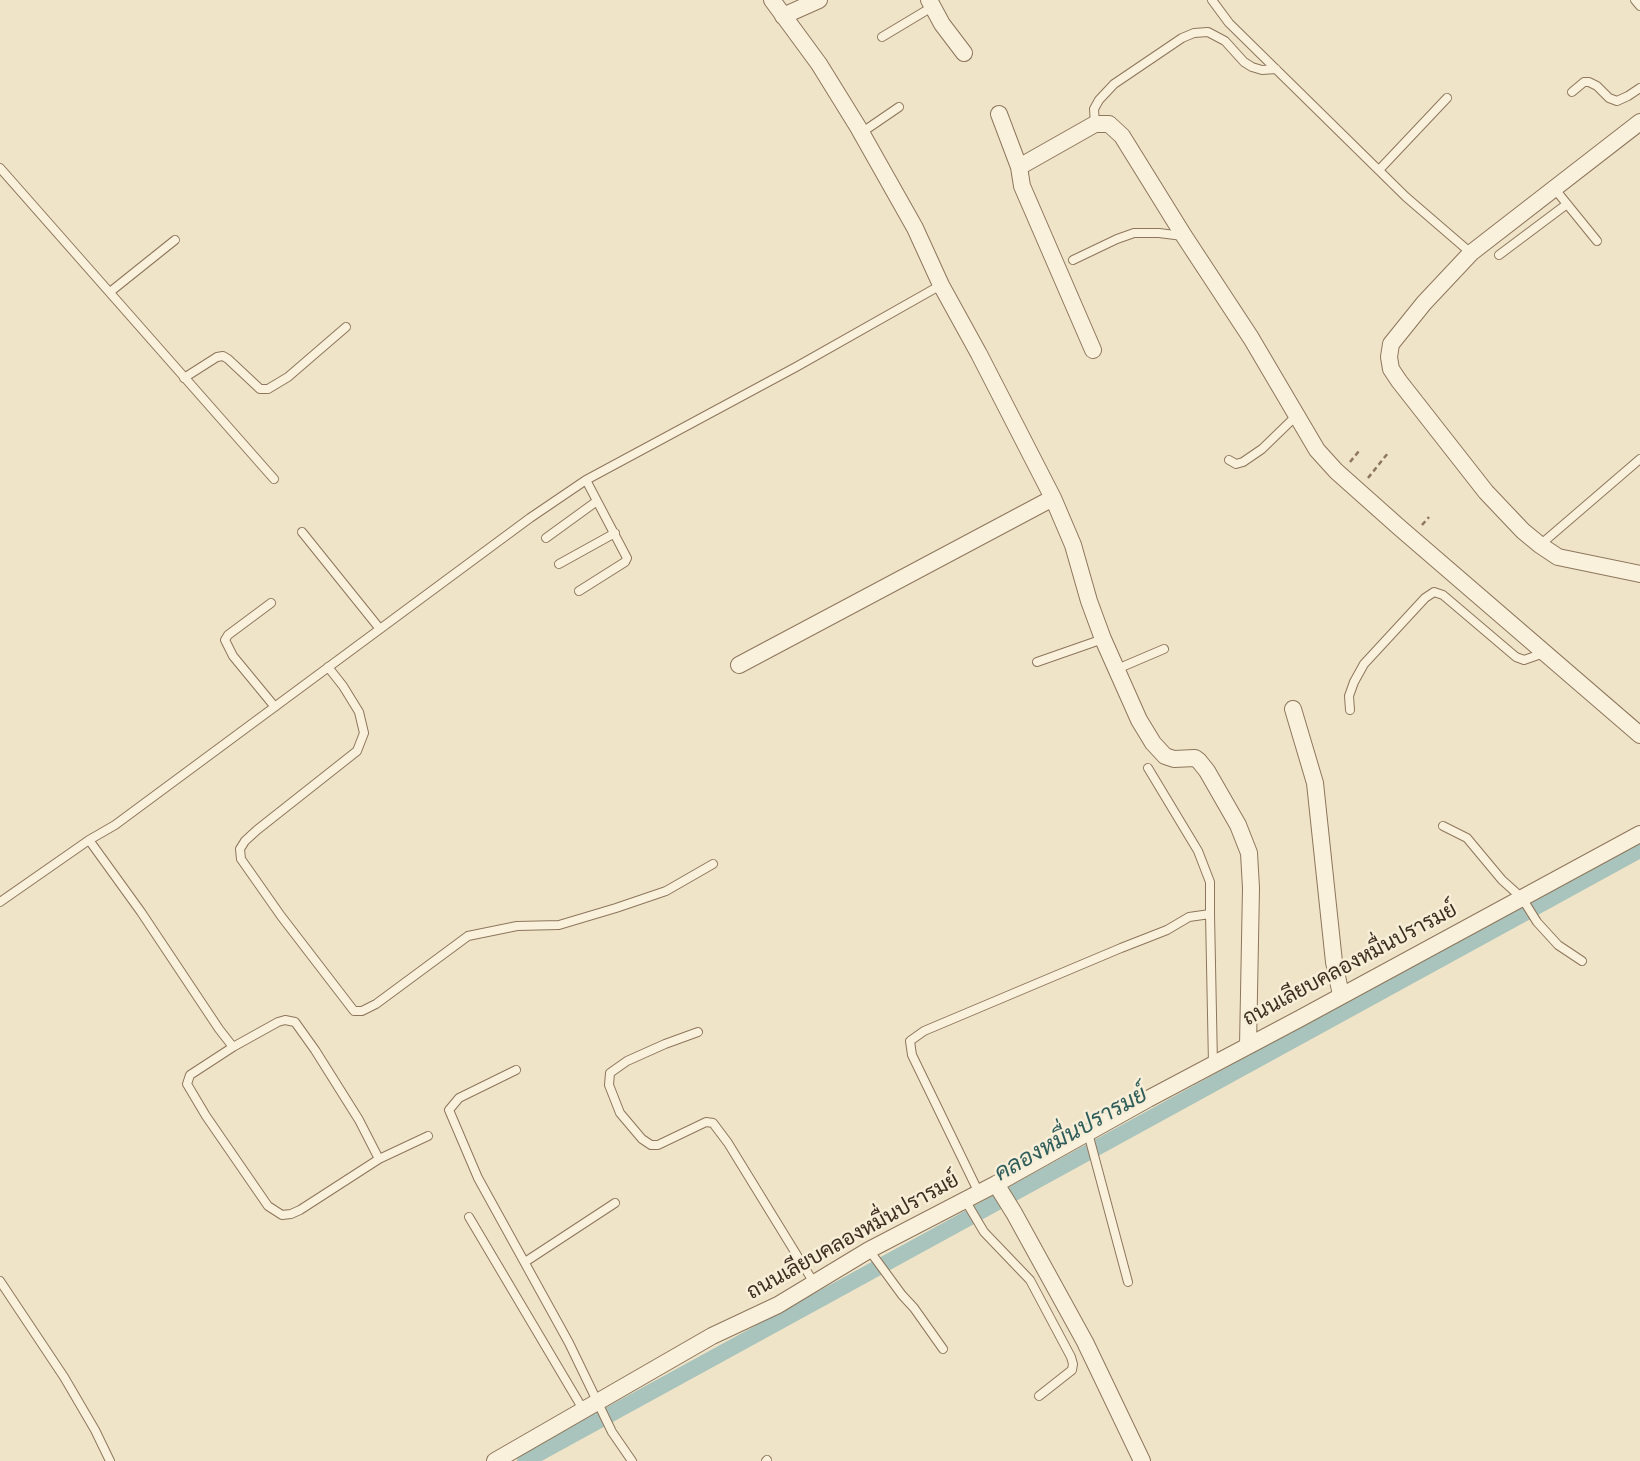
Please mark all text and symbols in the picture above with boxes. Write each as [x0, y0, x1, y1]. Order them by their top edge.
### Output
street label: ถนนเลียบคลองหมื่นปรารมย์ [1240, 899, 1462, 1033]
water label: คลองหมื่นปรารมย์ [991, 1083, 1153, 1189]
street label: ถนนเลียบคลองหมื่นปรารมย์ [744, 1169, 964, 1307]

